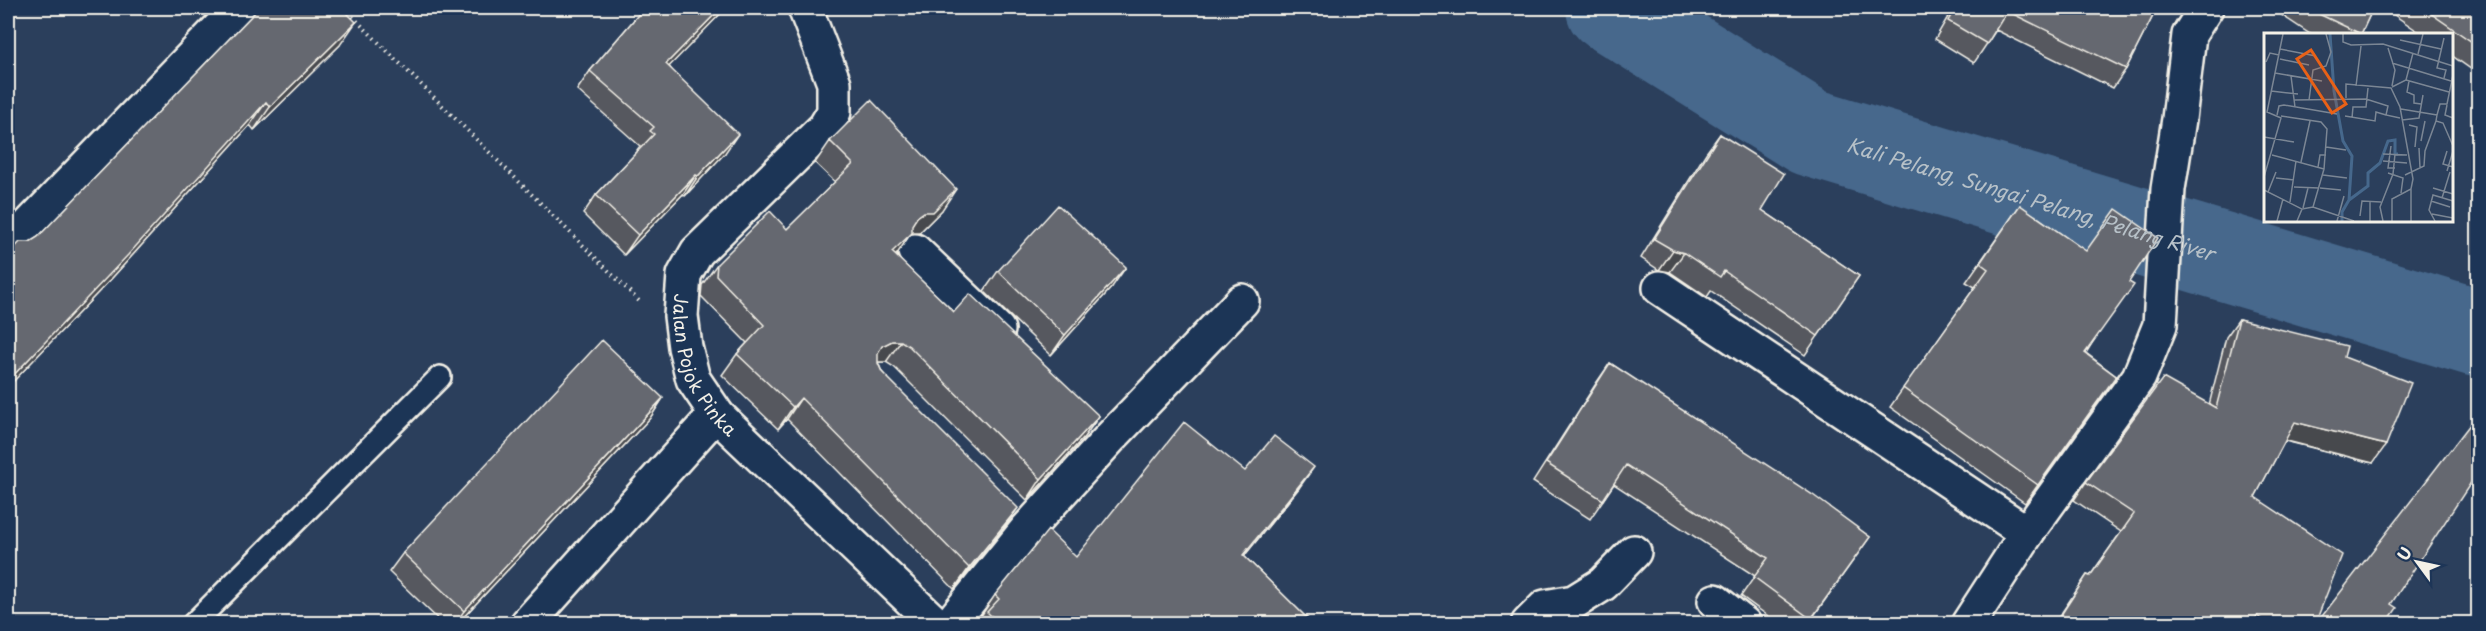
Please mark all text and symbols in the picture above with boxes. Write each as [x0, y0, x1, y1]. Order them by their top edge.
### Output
inset map [2264, 33, 2453, 222]
water label: Kali Pelang, Sungai Pelang, Pelang River [1843, 129, 2221, 269]
street label: Jalan Pojok Pinka [667, 293, 744, 442]
north arrow [2387, 532, 2447, 592]
text: U [2390, 542, 2417, 565]

